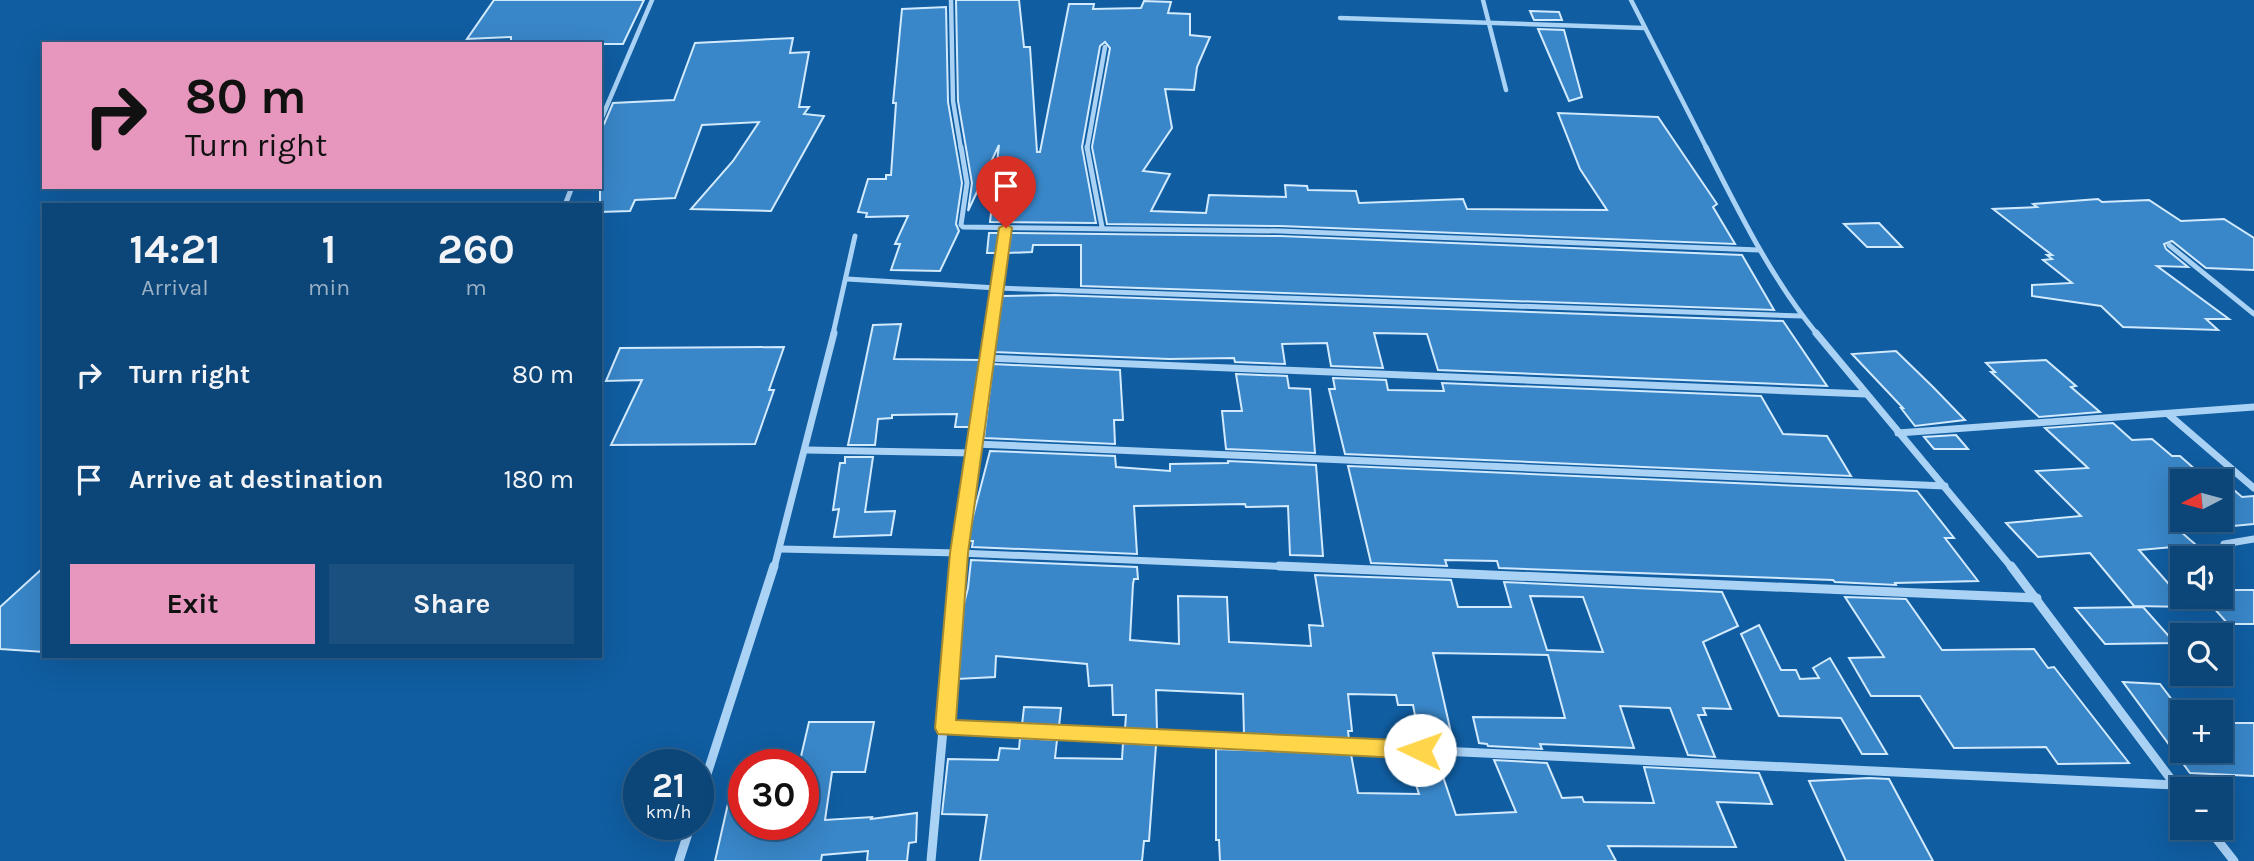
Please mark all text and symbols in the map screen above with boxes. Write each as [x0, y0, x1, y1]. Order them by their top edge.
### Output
text: 80 m [185, 68, 307, 125]
icon: right [70, 70, 161, 161]
text: Turn right [185, 127, 327, 164]
pin [976, 156, 1036, 228]
icon: arrive [987, 167, 1025, 205]
text: 14:21 [129, 224, 221, 274]
text: 1 [322, 224, 337, 274]
text: 260 [437, 224, 515, 274]
text: Arrival [141, 274, 209, 301]
text: min [308, 274, 350, 301]
text: m [465, 274, 487, 301]
icon: right [70, 356, 108, 394]
text: Turn right [129, 359, 250, 390]
text: 80 m [512, 359, 574, 390]
icon: arrive [70, 461, 108, 499]
text: Arrive at destination [129, 464, 383, 495]
text: 180 m [504, 464, 574, 495]
north arrow [2170, 469, 2233, 532]
map controls [2170, 469, 2233, 840]
button: sound [2170, 546, 2233, 609]
button: Exit [70, 564, 315, 644]
button: Share [329, 564, 574, 644]
button: search [2170, 623, 2233, 686]
button: + [2170, 700, 2233, 763]
position arrow [1383, 713, 1457, 787]
speed limit sign: 30 [728, 749, 819, 840]
text: 21 [652, 765, 685, 806]
button: − [2170, 777, 2233, 840]
text: km/h [646, 801, 691, 823]

